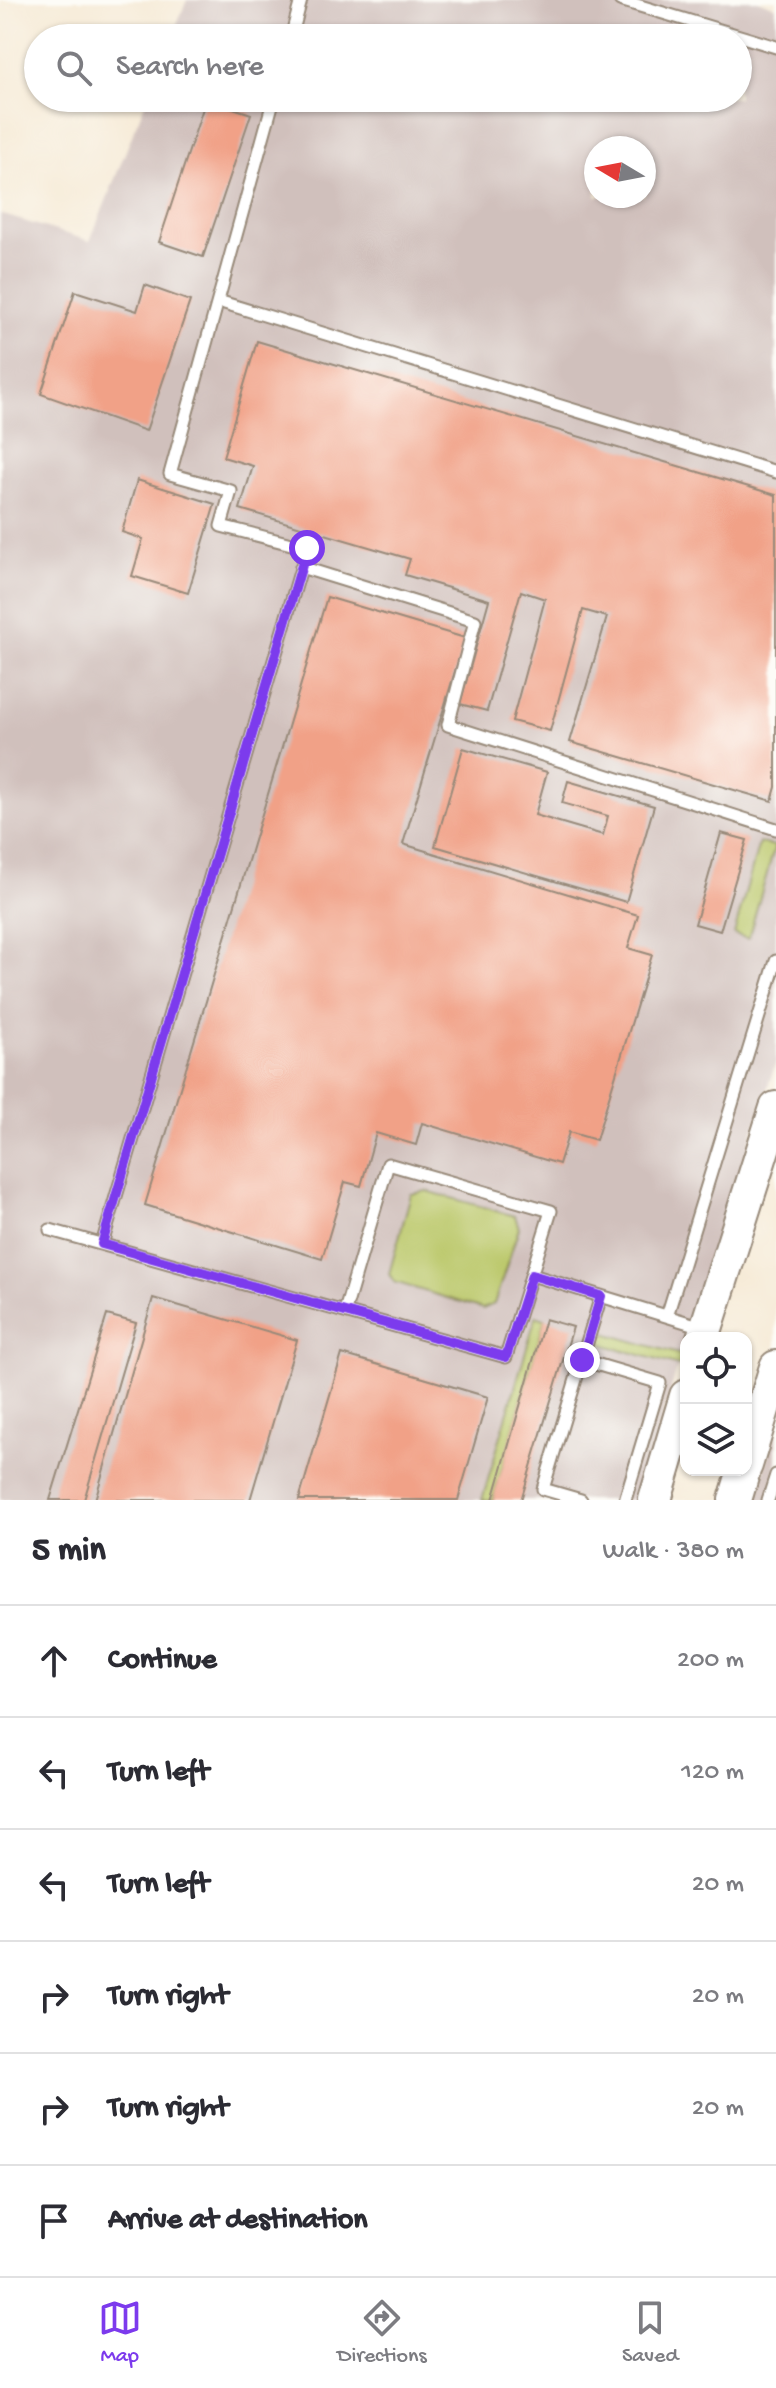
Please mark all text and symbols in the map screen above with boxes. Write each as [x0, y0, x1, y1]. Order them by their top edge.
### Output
search box [24, 24, 752, 112]
icon: search [52, 46, 96, 90]
text: Search here [116, 51, 264, 86]
north arrow [584, 136, 656, 208]
route start [289, 530, 325, 566]
map controls [680, 1332, 752, 1476]
button: locate [680, 1332, 752, 1404]
route end [564, 1342, 600, 1378]
button: layers [680, 1404, 752, 1476]
text: 5 min [32, 1532, 106, 1572]
text: Walk · 380 m [603, 1537, 744, 1568]
icon: ahead [32, 1639, 76, 1683]
text: Continue [108, 1644, 217, 1679]
text: 200 m [677, 1646, 744, 1677]
icon: left [32, 1751, 76, 1795]
text: Turn left [108, 1756, 209, 1791]
text: 120 m [681, 1758, 744, 1789]
icon: left [32, 1863, 76, 1907]
text: Turn left [108, 1868, 209, 1903]
text: 20 m [692, 1870, 744, 1901]
icon: right [32, 1975, 76, 2019]
text: Turn right [108, 1980, 228, 2015]
text: 20 m [692, 1982, 744, 2013]
icon: right [32, 2087, 76, 2131]
text: Turn right [108, 2092, 228, 2127]
text: 20 m [692, 2094, 744, 2125]
icon: arrive [32, 2199, 76, 2243]
text: Arrive at destination [108, 2204, 368, 2239]
tab: Map [98, 2296, 142, 2370]
tab: Directions [337, 2296, 427, 2370]
tab: Saved [622, 2296, 678, 2370]

